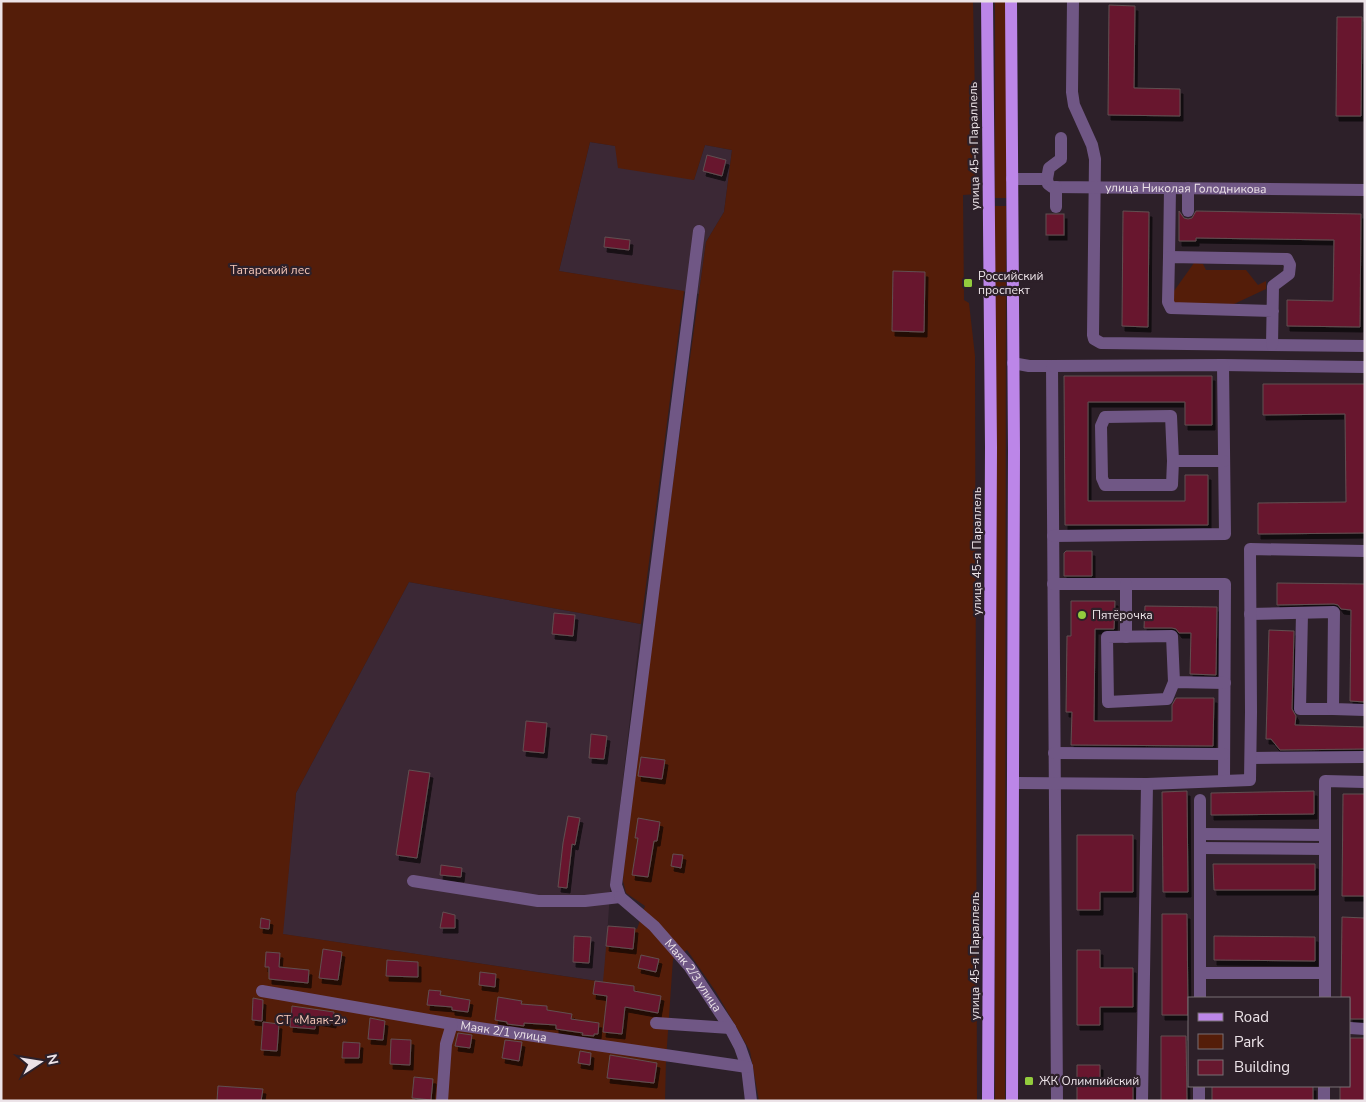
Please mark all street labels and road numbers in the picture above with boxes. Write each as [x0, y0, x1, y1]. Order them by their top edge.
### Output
street label: улица 45-я Параллель [965, 82, 983, 210]
street label: улица Николая Голодникова [1105, 180, 1267, 197]
street label: улица 45-я Параллель [969, 487, 985, 615]
street label: улица 45-я Параллель [967, 892, 983, 1020]
street label: Маяк 2/3 улица [661, 936, 725, 1015]
street label: Маяк 2/1 улица [459, 1017, 548, 1046]

